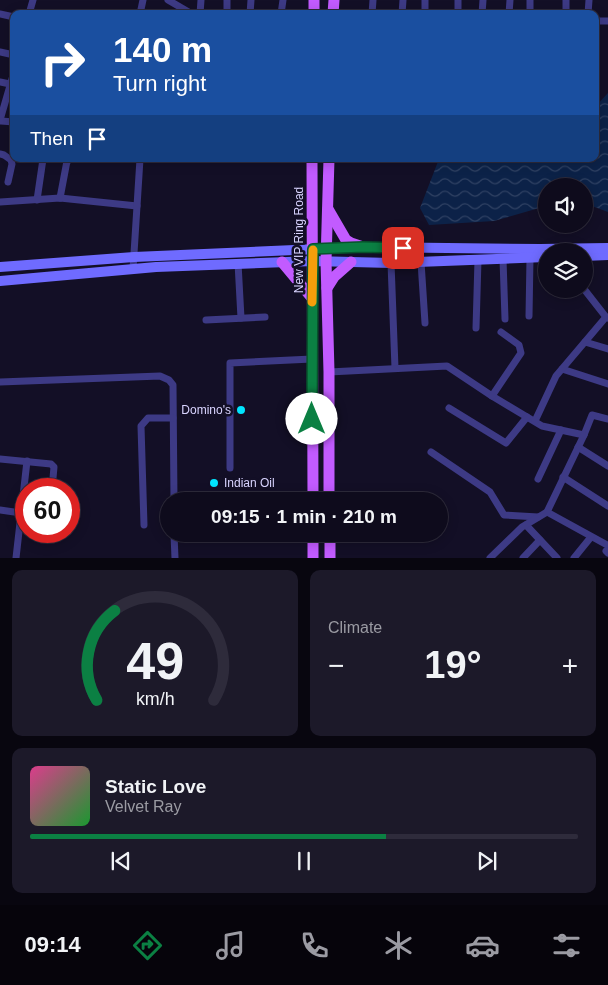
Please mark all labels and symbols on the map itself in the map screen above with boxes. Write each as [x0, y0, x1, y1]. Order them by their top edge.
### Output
street label: New VIP Ring Road [292, 187, 306, 293]
pin [382, 227, 424, 269]
position arrow [285, 392, 337, 444]
place label: Domino's [181, 403, 231, 417]
marker: Domino's [235, 404, 247, 416]
place label: Indian Oil [224, 476, 275, 490]
marker: Indian Oil [208, 477, 220, 489]
speed limit sign: 60 [15, 478, 80, 543]

